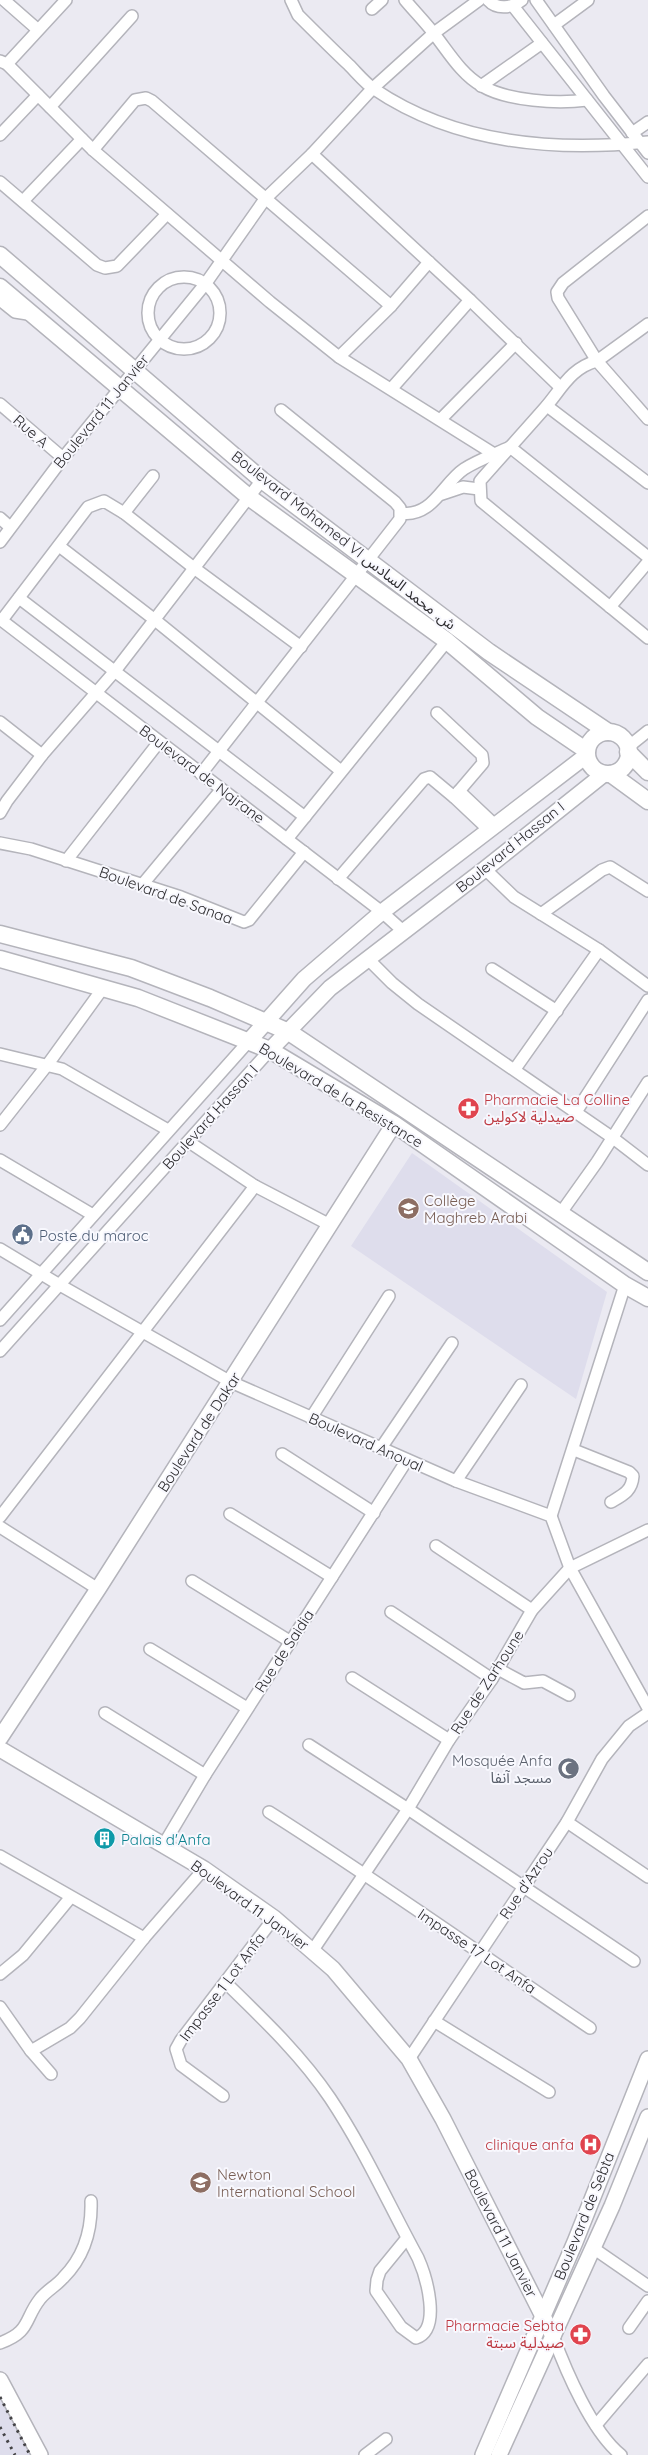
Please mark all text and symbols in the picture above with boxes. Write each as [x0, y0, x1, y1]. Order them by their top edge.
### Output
street label: Boulevard 11 Janvier [49, 350, 153, 472]
street label: Rue A [9, 410, 53, 452]
street label: Boulevard Mohamed VI ش. محمد السادس [228, 446, 460, 634]
street label: Boulevard de Najrane [135, 721, 269, 827]
street label: Boulevard Hassan I [452, 797, 568, 897]
street label: Boulevard de Sanaa [97, 862, 235, 928]
street label: Boulevard de la Resistance [256, 1038, 426, 1152]
street label: Boulevard Hassan I [158, 1061, 262, 1173]
place label: Pharmacie La Colline صيدلية لاكولين [484, 1090, 630, 1126]
pharmacy icon: Pharmacie La Colline صيدلية لاكولين [456, 1096, 480, 1120]
place label: Collège Maghreb Arabi [424, 1191, 527, 1227]
school or university icon: Collège Maghreb Arabi [396, 1197, 420, 1221]
public building icon: Poste du maroc [11, 1223, 35, 1247]
place label: Poste du maroc [39, 1226, 149, 1245]
street label: Boulevard de Dakar [153, 1368, 245, 1495]
street label: Boulevard Anoual [306, 1408, 426, 1476]
street label: Rue de Saidia [250, 1606, 318, 1696]
street label: Rue de Zarhoune [446, 1626, 528, 1738]
place label: Mosquée Anfa مسجد آنفا [452, 1751, 552, 1787]
mosque icon: Mosquée Anfa مسجد آنفا [556, 1757, 580, 1781]
building icon: Palais d'Anfa [93, 1827, 117, 1851]
place label: Palais d'Anfa [121, 1830, 211, 1849]
street label: Rue d'Azrou [495, 1843, 557, 1923]
street label: Boulevard 11 Janvier [187, 1856, 313, 1954]
street label: Impasse 17 Lot Anfa [414, 1904, 540, 1998]
street label: Impasse 1 Lot Anfa [175, 1929, 269, 2045]
hospital icon: clinique anfa [578, 2132, 602, 2156]
place label: clinique anfa [485, 2135, 574, 2154]
street label: Boulevard de Sebta [550, 2149, 618, 2283]
place label: Newton International School [217, 2165, 355, 2201]
street label: Boulevard 11 Janvier [460, 2166, 542, 2301]
school or university icon: Newton International School [189, 2171, 213, 2195]
place label: Pharmacie Sebta صيدلية سبتة [445, 2316, 564, 2352]
pharmacy icon: Pharmacie Sebta صيدلية سبتة [568, 2322, 592, 2346]

